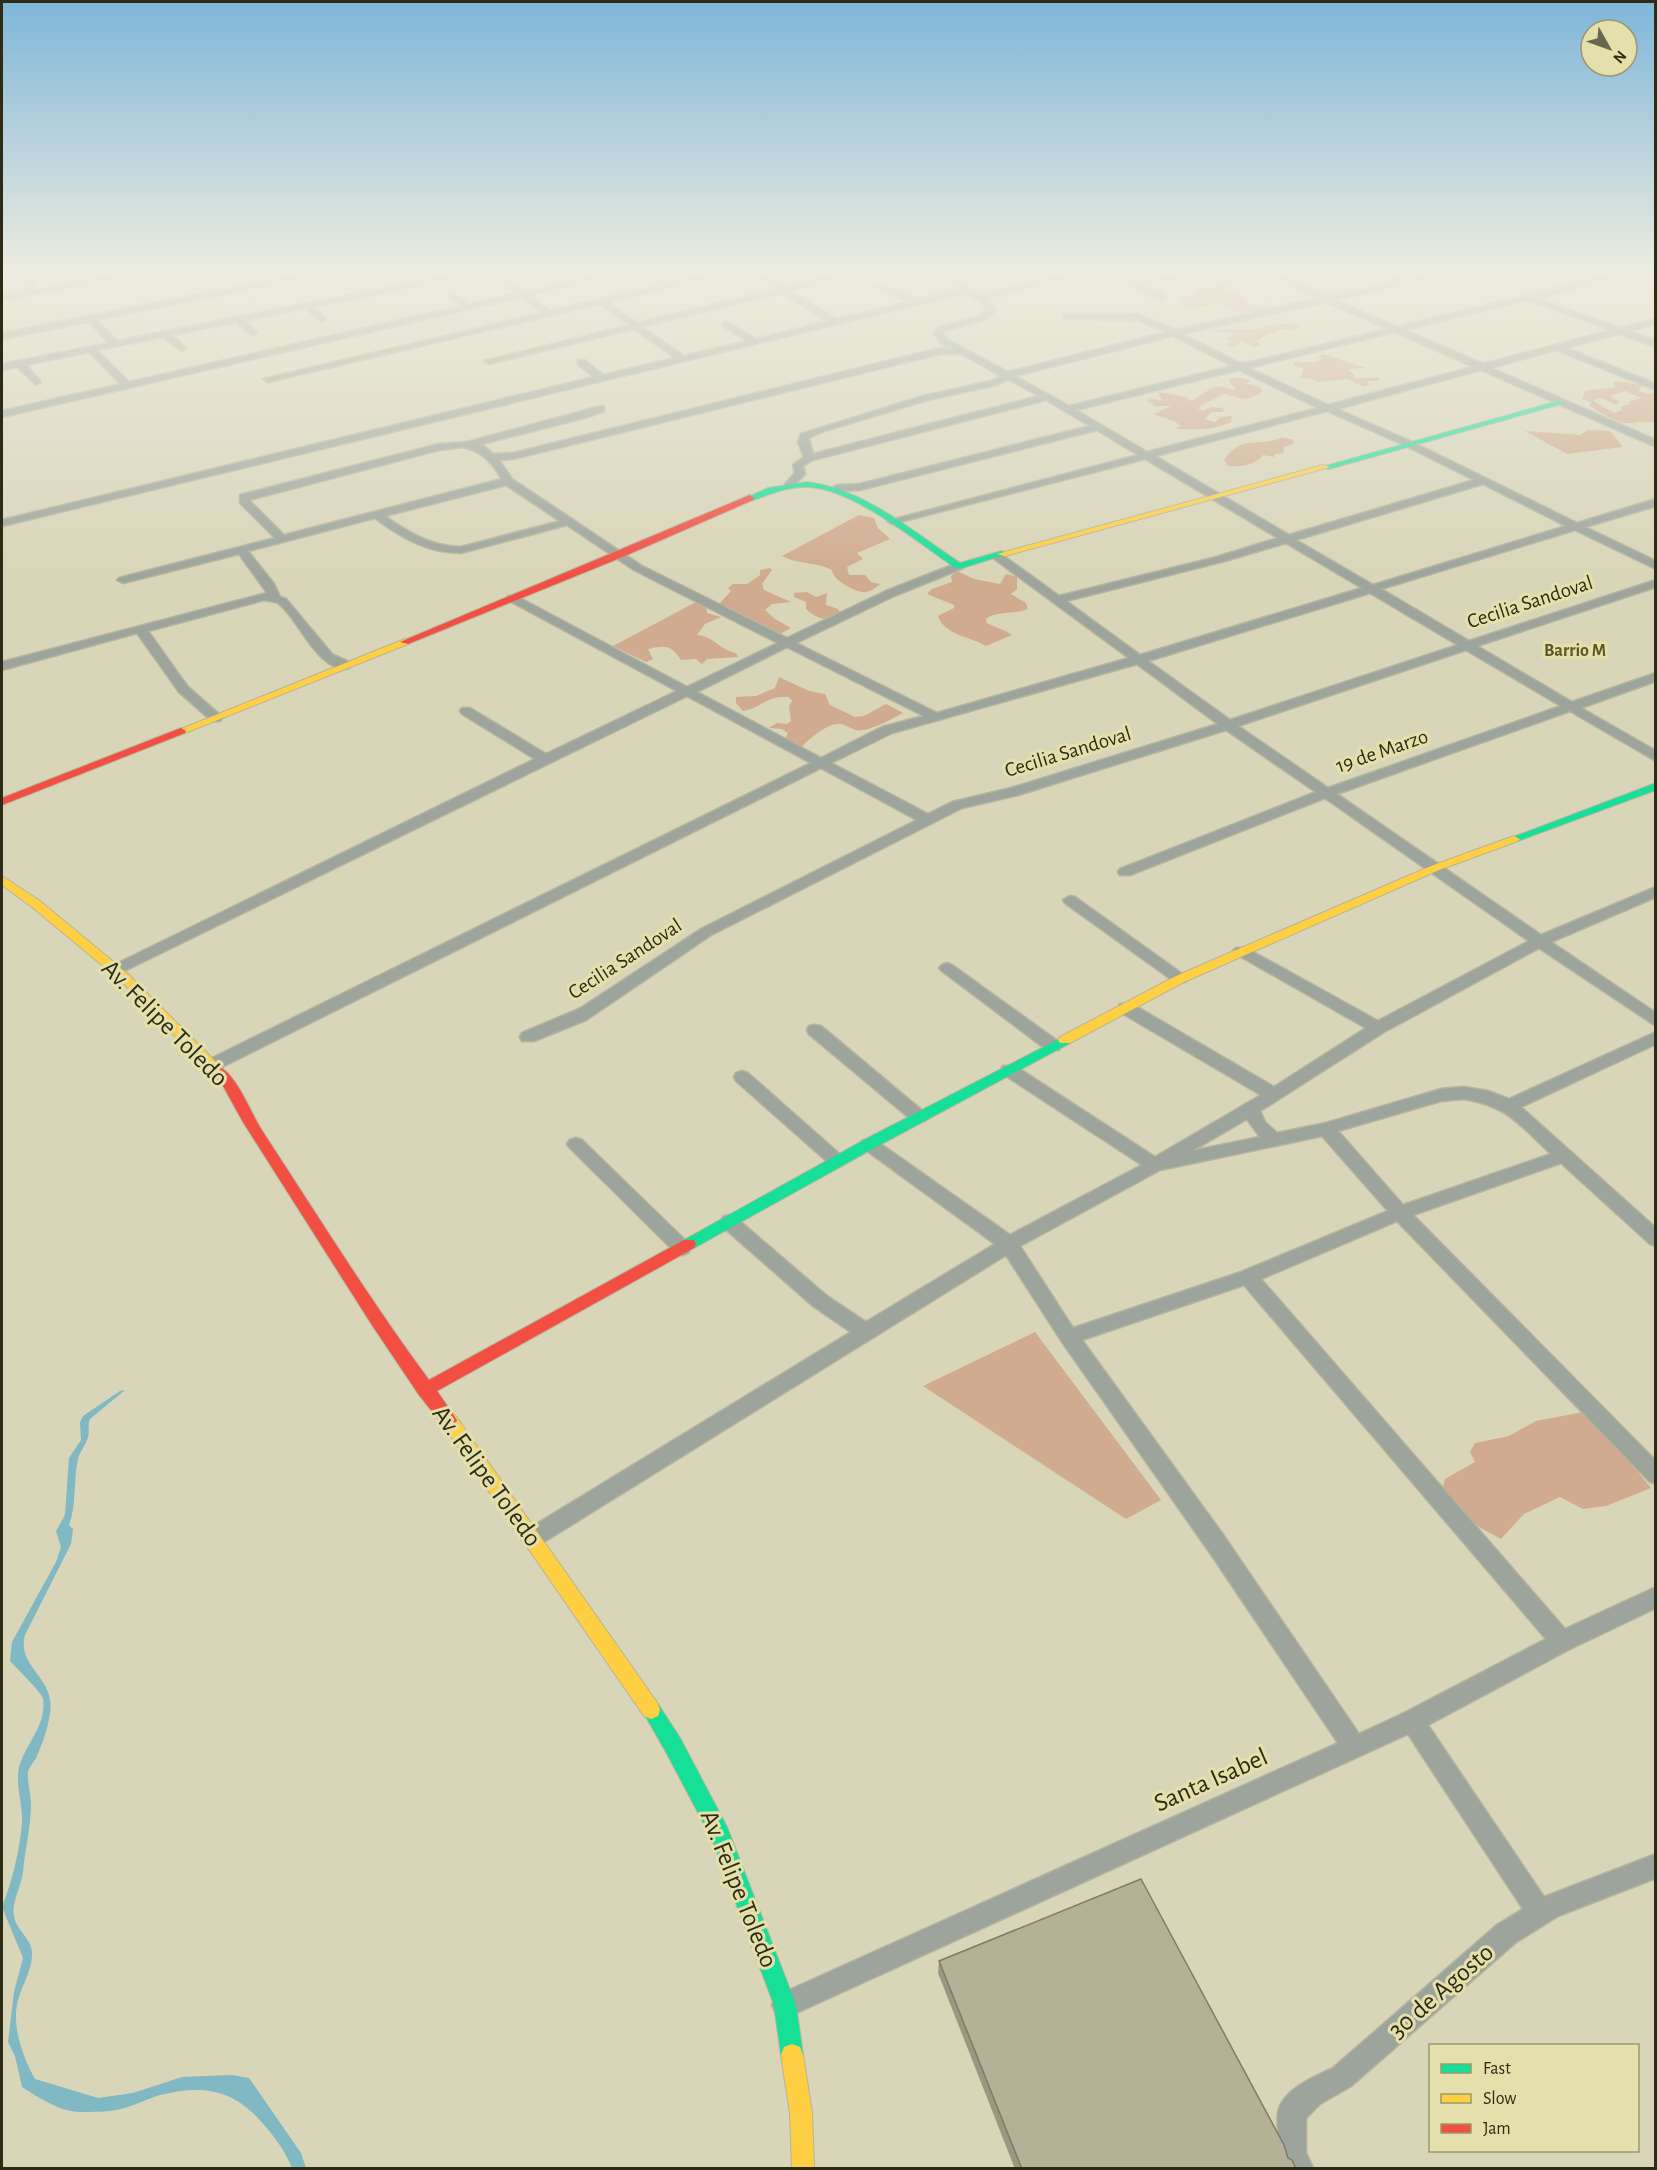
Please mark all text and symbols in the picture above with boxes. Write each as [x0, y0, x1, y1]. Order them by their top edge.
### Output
north arrow [1579, 18, 1639, 78]
text: N [1610, 48, 1629, 66]
street label: Cecilia Sandoval [1464, 572, 1596, 632]
district label: Barrio M [1544, 642, 1606, 660]
street label: Cecilia Sandoval [1002, 723, 1134, 781]
street label: 19 de Marzo [1333, 725, 1431, 777]
street label: Cecilia Sandoval [564, 915, 686, 1003]
street label: Av. Felipe Toledo [97, 955, 233, 1091]
street label: Av. Felipe Toledo [427, 1401, 547, 1551]
street label: Santa Isabel [1150, 1743, 1272, 1817]
street label: Av. Felipe Toledo [696, 1807, 782, 1971]
street label: 30 de Agosto [1384, 1939, 1498, 2043]
legend [1429, 2044, 1639, 2152]
text: Fast [1483, 2060, 1511, 2078]
text: Slow [1483, 2090, 1516, 2108]
text: Jam [1483, 2120, 1511, 2138]

